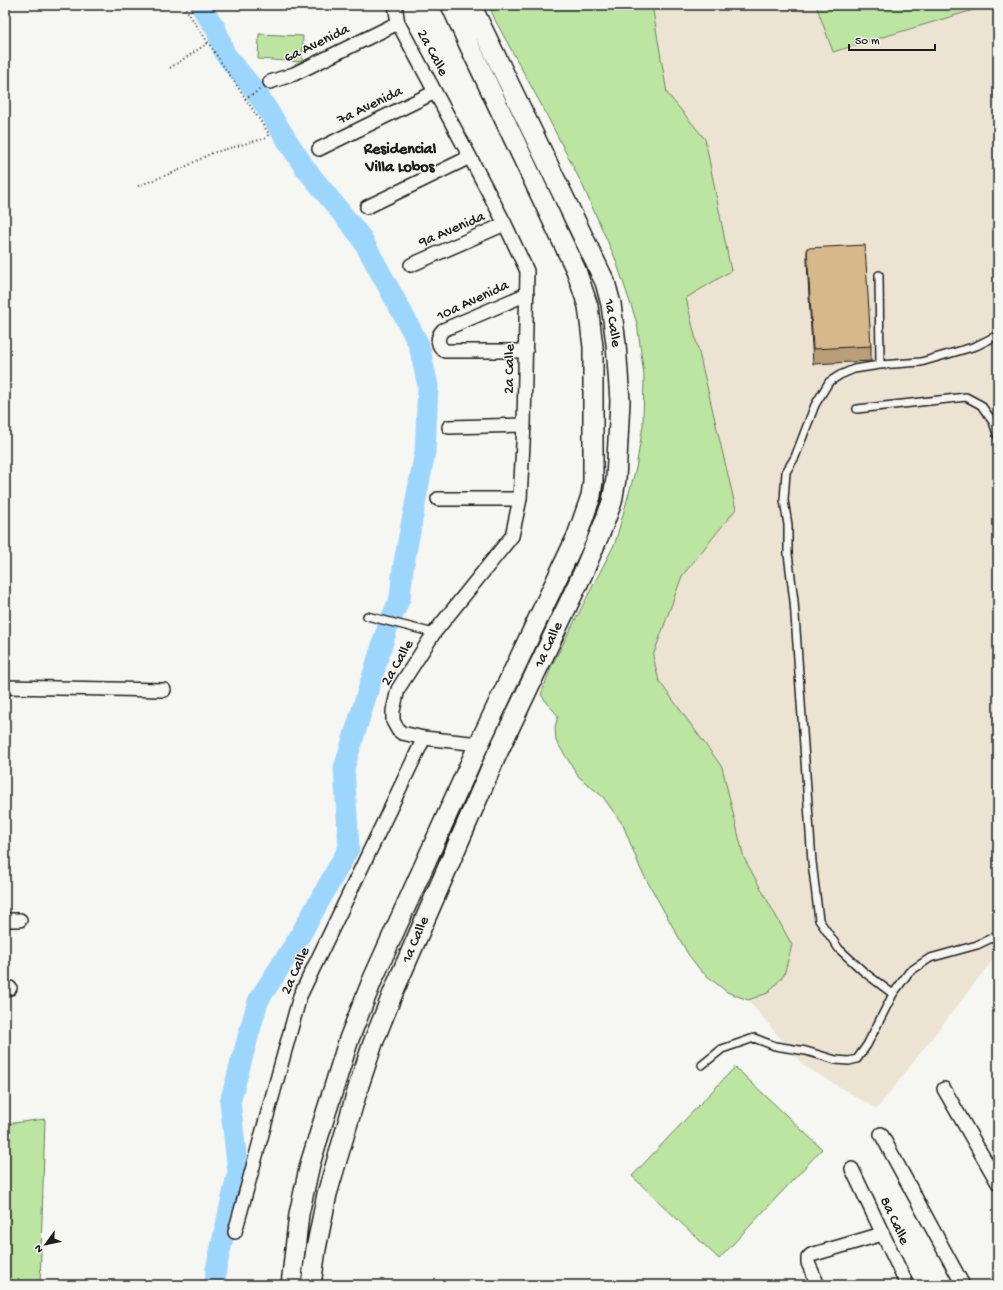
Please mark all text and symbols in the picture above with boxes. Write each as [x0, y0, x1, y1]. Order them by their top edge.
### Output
street label: 6a Avenida [282, 20, 353, 67]
scale bar [849, 26, 935, 52]
street label: 2a Calle [412, 27, 452, 80]
text: 50 m [855, 35, 880, 49]
street label: 7a Avenida [334, 82, 406, 130]
district label: Residencial Villa Lobos [363, 141, 437, 178]
street label: 9a Avenida [415, 208, 488, 252]
street label: 10a Avenida [433, 276, 512, 326]
street label: 1a Calle [599, 297, 625, 349]
street label: 2a Calle [501, 344, 519, 394]
street label: 1a Calle [530, 619, 568, 672]
street label: 2a Calle [378, 637, 418, 689]
street label: 1a Calle [398, 914, 434, 967]
street label: 2a Calle [278, 944, 315, 998]
street label: 8a Calle [875, 1194, 913, 1248]
north arrow [26, 1224, 66, 1264]
text: N [32, 1242, 46, 1255]

